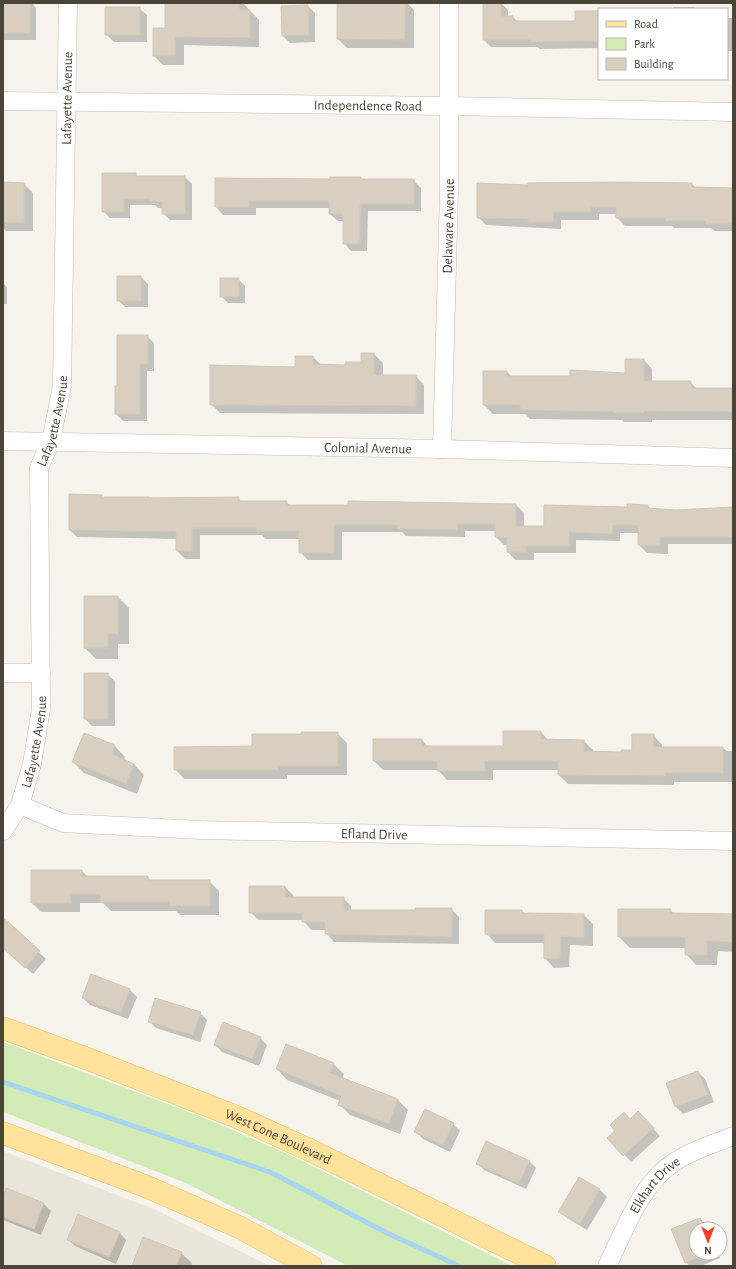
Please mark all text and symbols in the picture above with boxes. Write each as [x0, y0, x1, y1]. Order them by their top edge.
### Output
legend [598, 8, 728, 80]
text: Road [634, 18, 658, 30]
text: Park [634, 38, 655, 50]
street label: Lafayette Avenue [60, 51, 75, 145]
text: Building [634, 58, 674, 70]
street label: Independence Road [314, 98, 422, 114]
street label: Delaware Avenue [441, 179, 457, 274]
street label: Lafayette Avenue [35, 375, 70, 469]
street label: Colonial Avenue [324, 441, 412, 456]
street label: Lafayette Avenue [19, 696, 49, 790]
street label: Efland Drive [341, 827, 408, 842]
street label: West Cone Boulevard [223, 1107, 333, 1167]
street label: Elkhart Drive [628, 1154, 683, 1216]
north arrow [688, 1221, 728, 1261]
text: N [704, 1245, 712, 1256]

